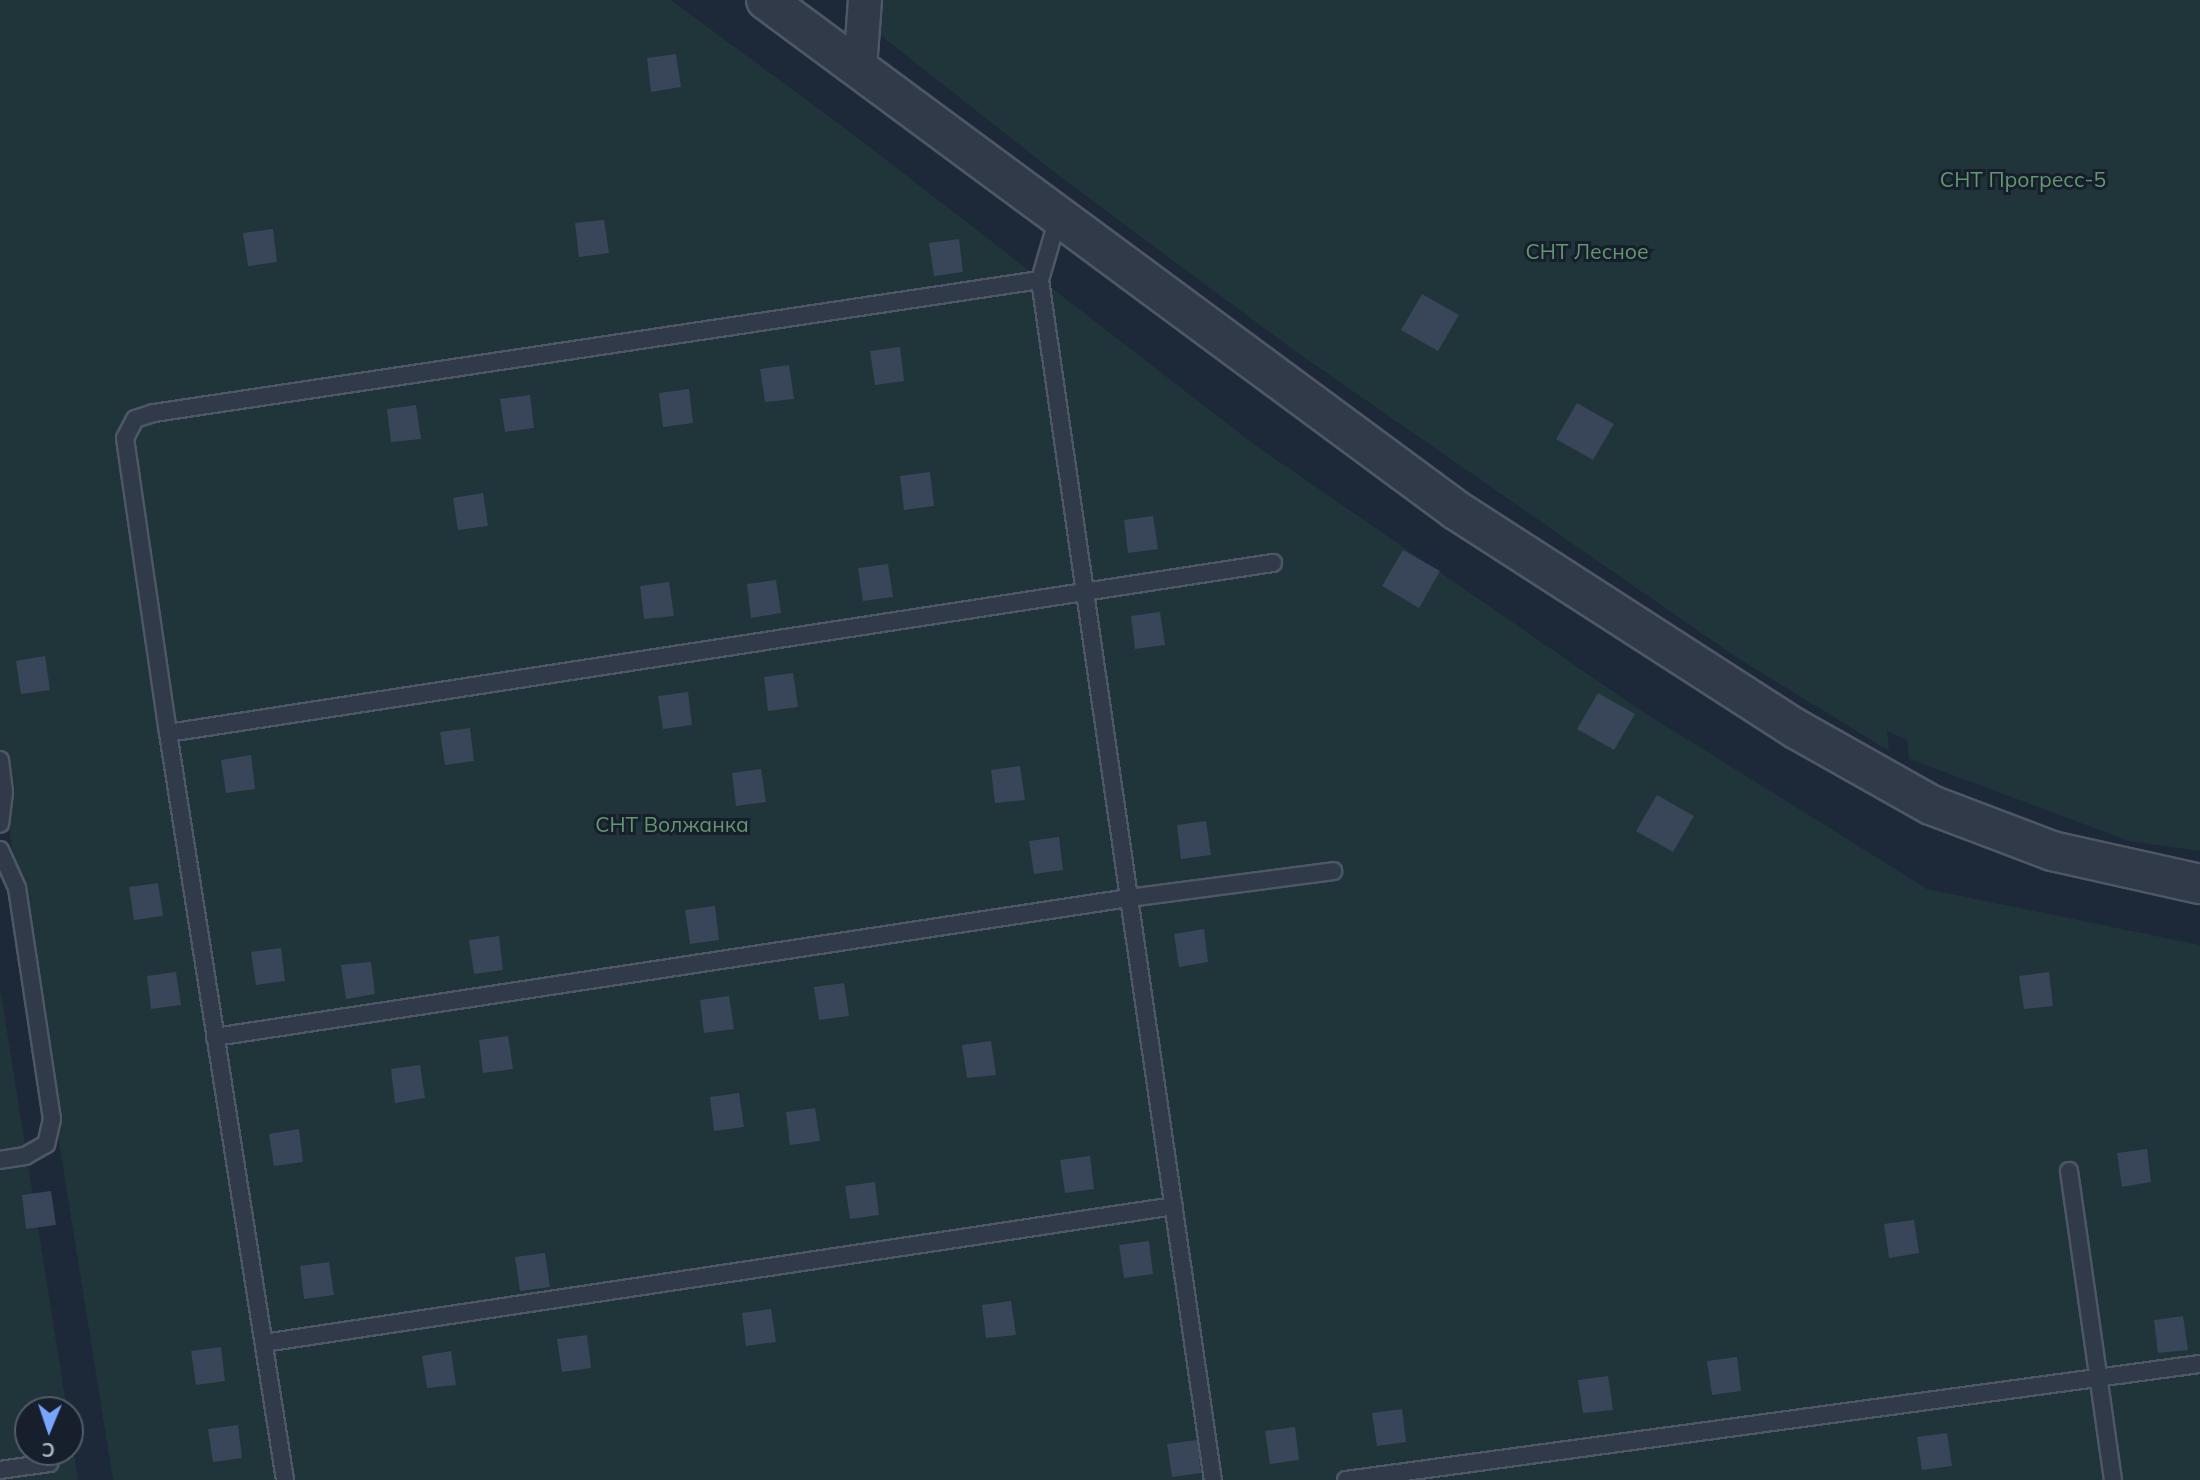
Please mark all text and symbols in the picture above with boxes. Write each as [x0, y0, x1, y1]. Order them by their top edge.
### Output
park label: СНТ Прогресс-5 [1940, 166, 2106, 192]
park label: СНТ Лесное [1525, 238, 1649, 264]
park label: СНТ Волжанка [595, 811, 749, 837]
north arrow [14, 1396, 84, 1466]
text: С [41, 1438, 55, 1462]

